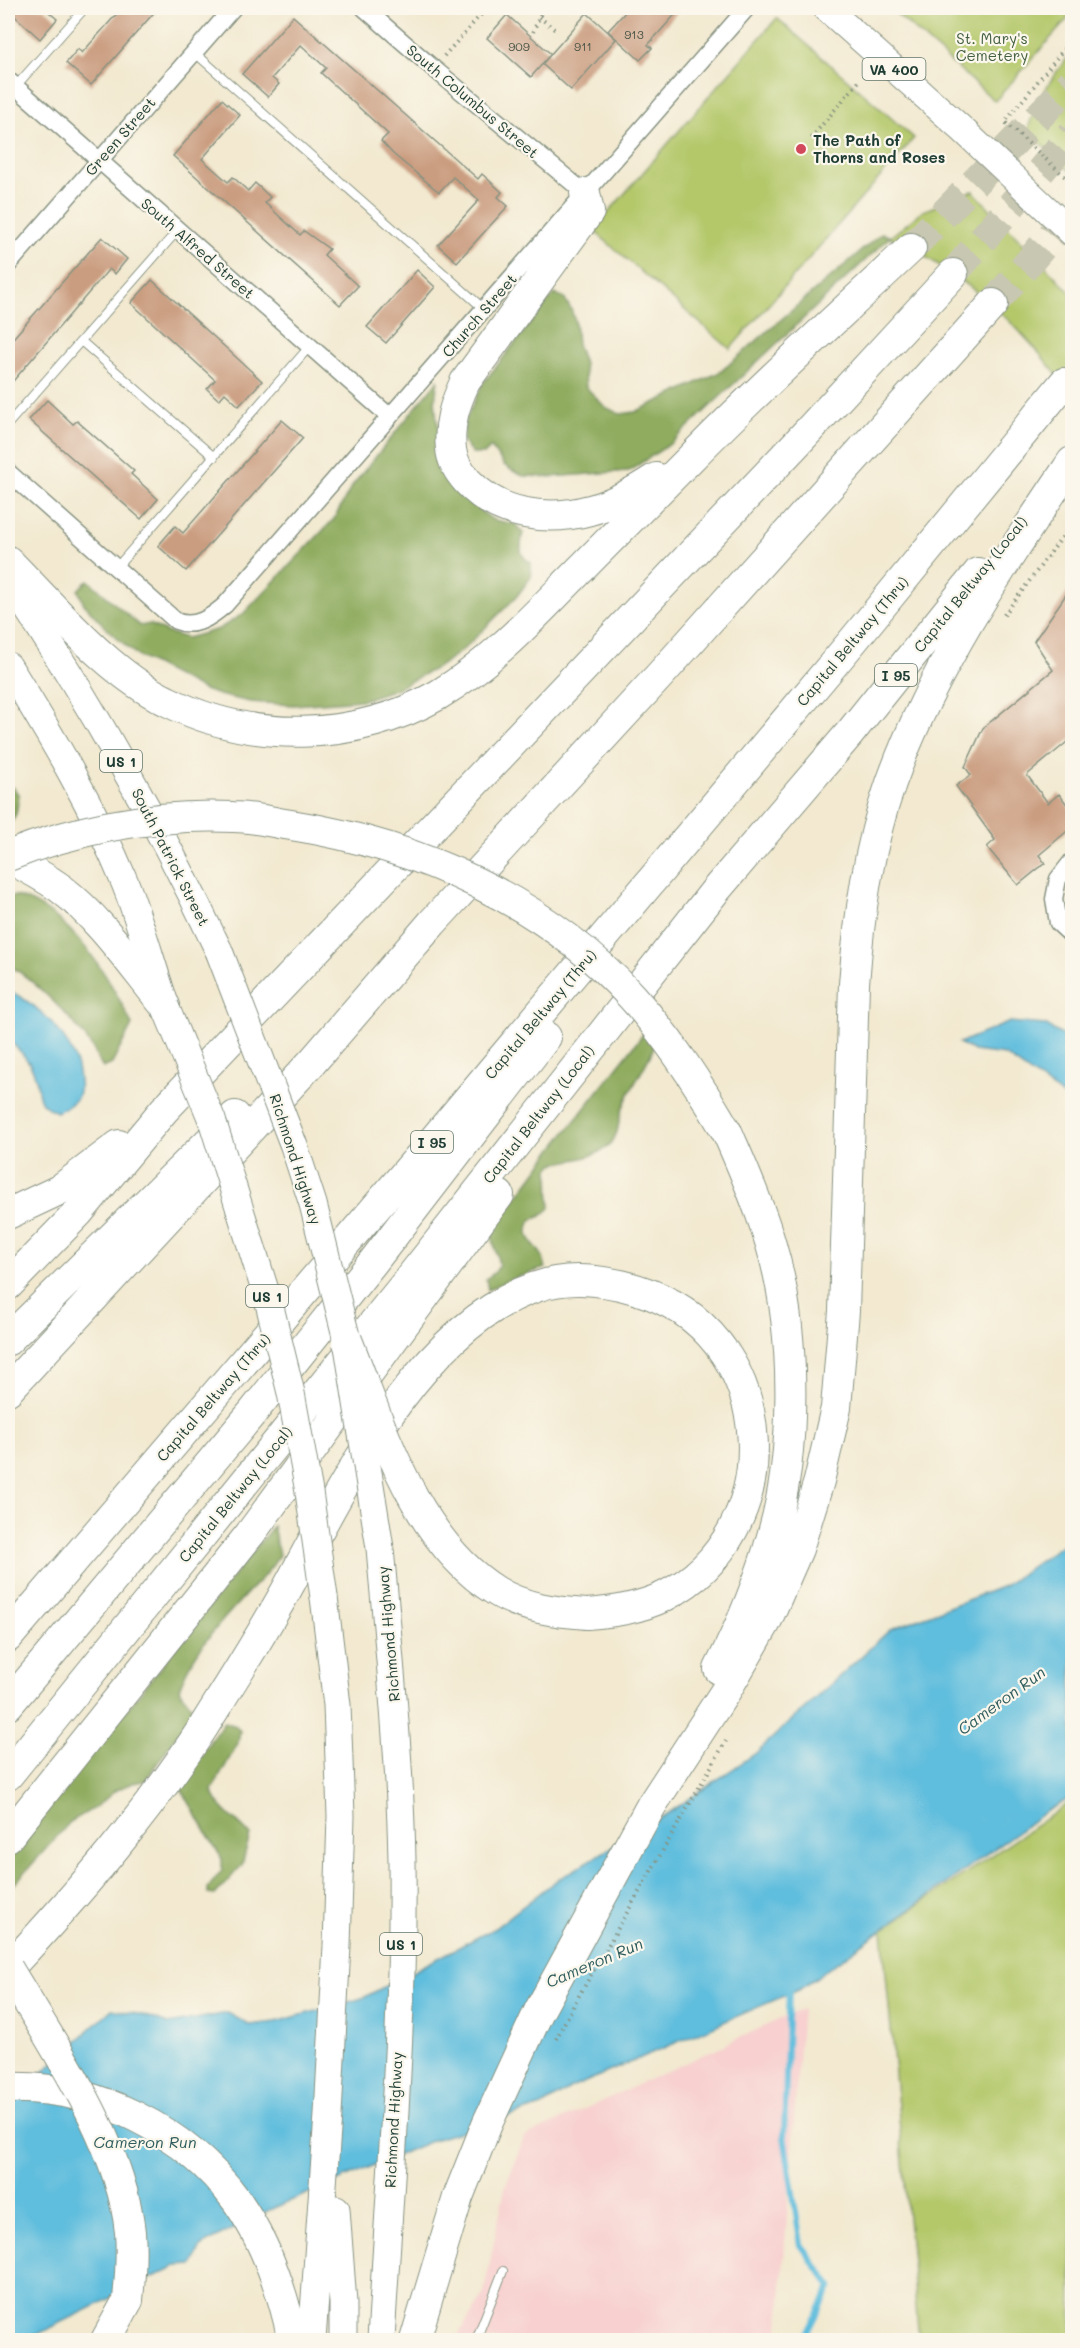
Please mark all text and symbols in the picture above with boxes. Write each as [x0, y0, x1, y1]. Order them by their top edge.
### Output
house number: 913 [624, 26, 644, 42]
park label: St. Mary's Cemetery [956, 28, 1028, 65]
house number: 909 [508, 38, 530, 54]
house number: 911 [574, 38, 592, 54]
street label: South Columbus Street [403, 40, 543, 162]
road number: VA 400 [862, 58, 926, 80]
street label: Green Street [80, 92, 160, 180]
place label: The Path of Thorns and Roses [813, 130, 945, 167]
marker: The Path of Thorns and Roses [794, 142, 808, 156]
street label: South Alfred Street [137, 193, 259, 303]
street label: Church Street [437, 269, 521, 361]
street label: Capital Beltway (Local) [909, 512, 1031, 656]
street label: Capital Beltway (Thru) [792, 572, 912, 710]
road number: I 95 [875, 664, 917, 686]
road number: US 1 [100, 750, 142, 772]
street label: South Patrick Street [128, 785, 214, 929]
street label: Capital Beltway (Thru) [480, 945, 600, 1083]
street label: Capital Beltway (Local) [478, 1041, 598, 1187]
street label: Richmond Highway [265, 1091, 327, 1227]
road number: I 95 [411, 1131, 453, 1153]
road number: US 1 [246, 1285, 288, 1307]
street label: Capital Beltway (Thru) [152, 1329, 274, 1465]
street label: Capital Beltway (Local) [174, 1422, 296, 1566]
street label: Richmond Highway [372, 1565, 404, 1703]
water label: Cameron Run [953, 1661, 1049, 1739]
water label: Cameron Run [542, 1932, 646, 1992]
road number: US 1 [380, 1933, 422, 1955]
street label: Richmond Highway [379, 2051, 407, 2189]
water label: Cameron Run [93, 2131, 197, 2152]

